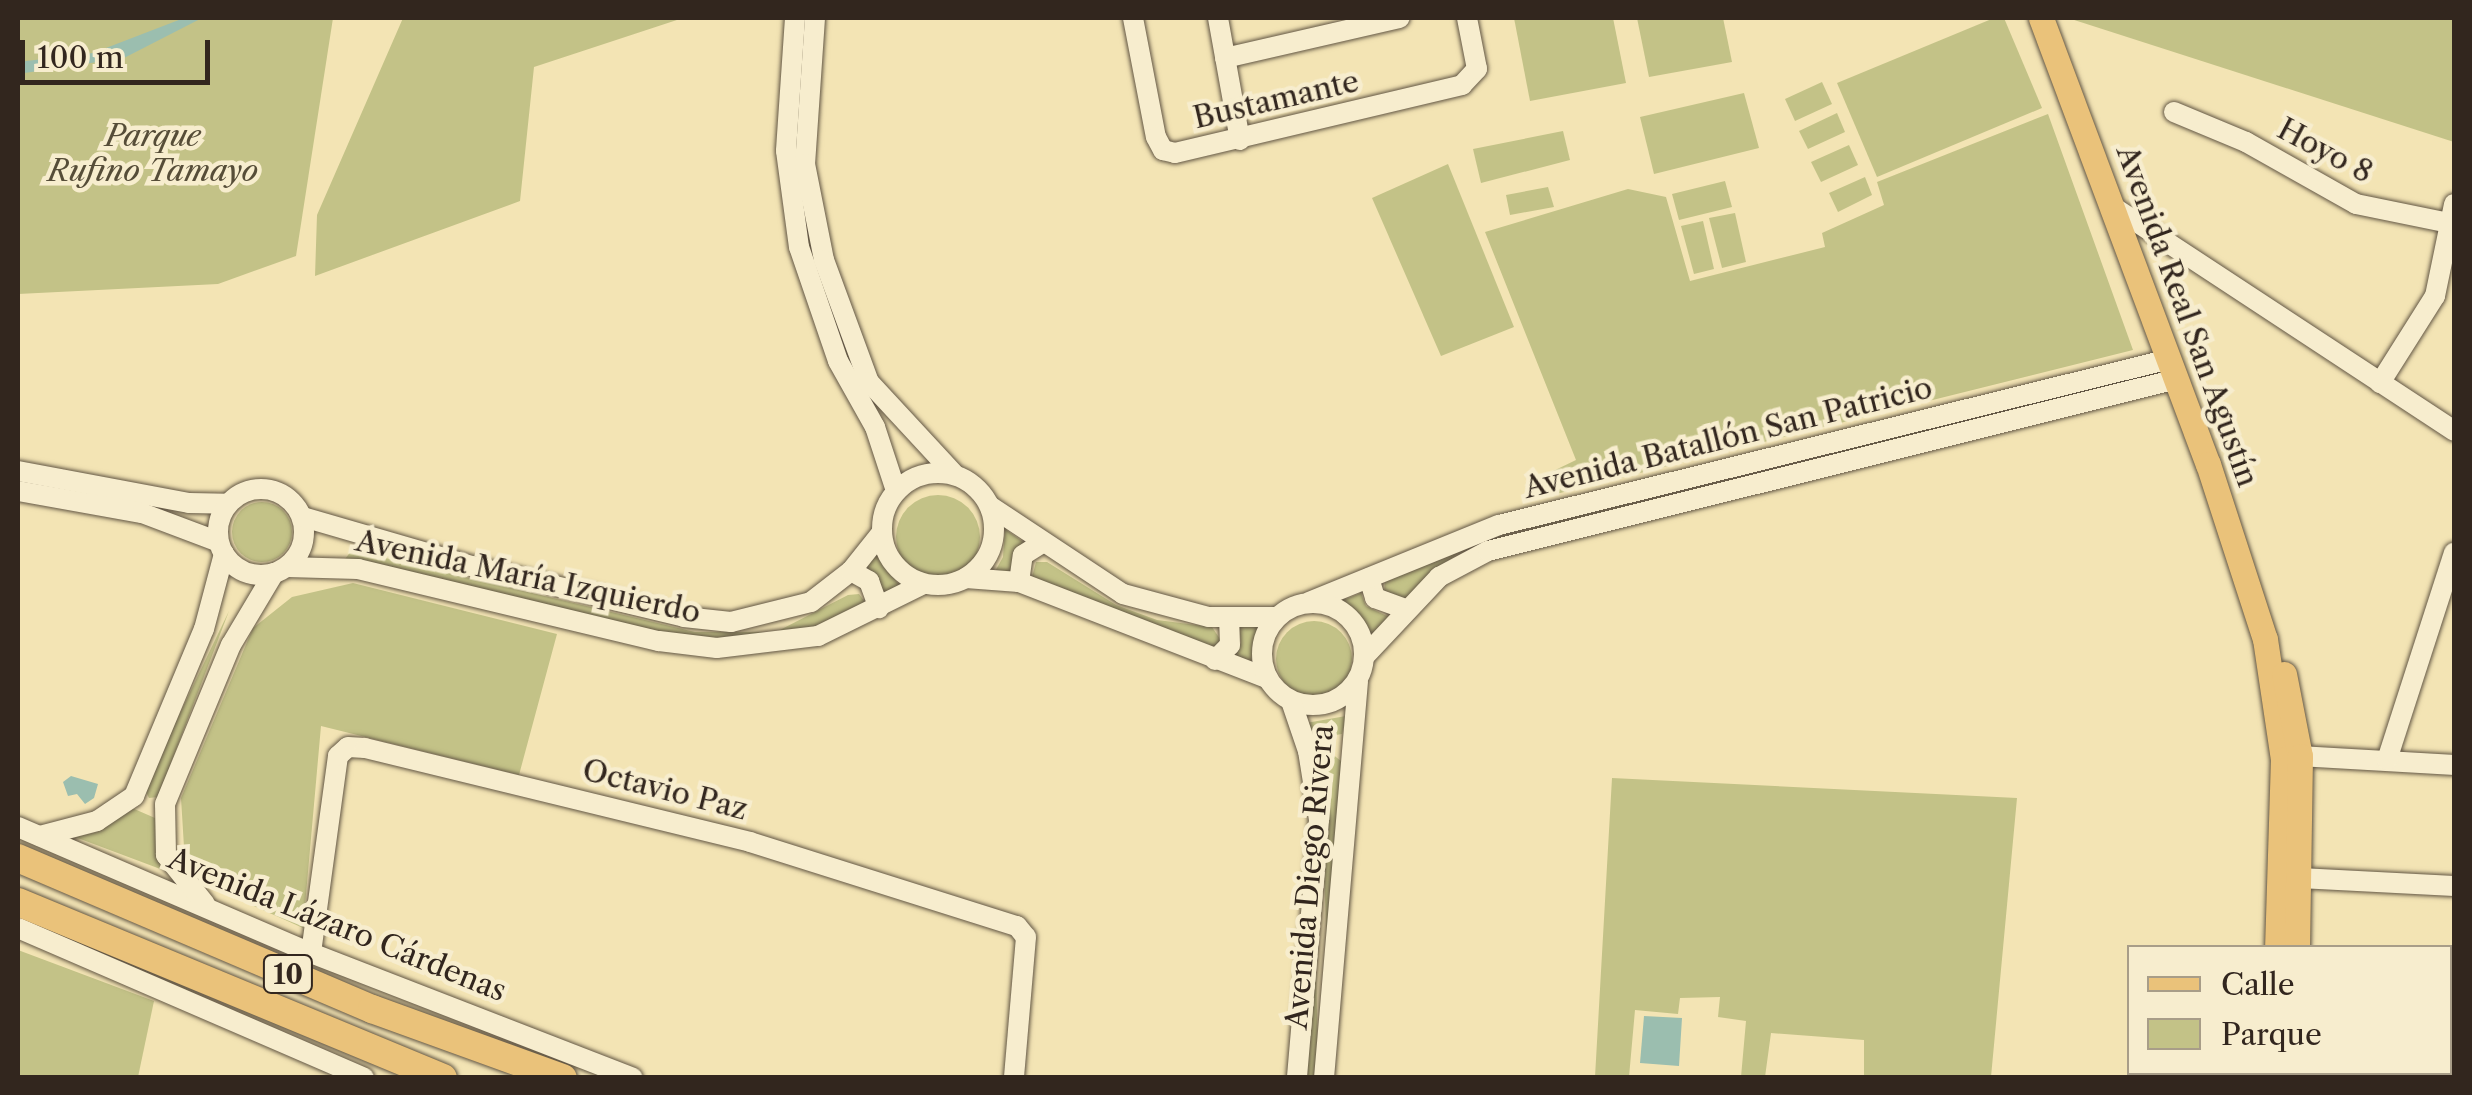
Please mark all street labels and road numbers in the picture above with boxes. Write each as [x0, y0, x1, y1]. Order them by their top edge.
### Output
street label: Bustamante [1190, 63, 1362, 137]
street label: Hoyo 8 [2271, 111, 2379, 191]
street label: Avenida Real San Agustín [2108, 140, 2266, 492]
street label: Avenida Batallón San Patricio [1520, 370, 1936, 506]
street label: Avenida María Izquierdo [352, 523, 704, 631]
street label: Avenida Diego Rivera [1279, 723, 1341, 1031]
street label: Octavio Paz [579, 752, 751, 828]
street label: Avenida Lázaro Cárdenas [162, 841, 512, 1009]
road number: 10 [260, 951, 316, 997]

